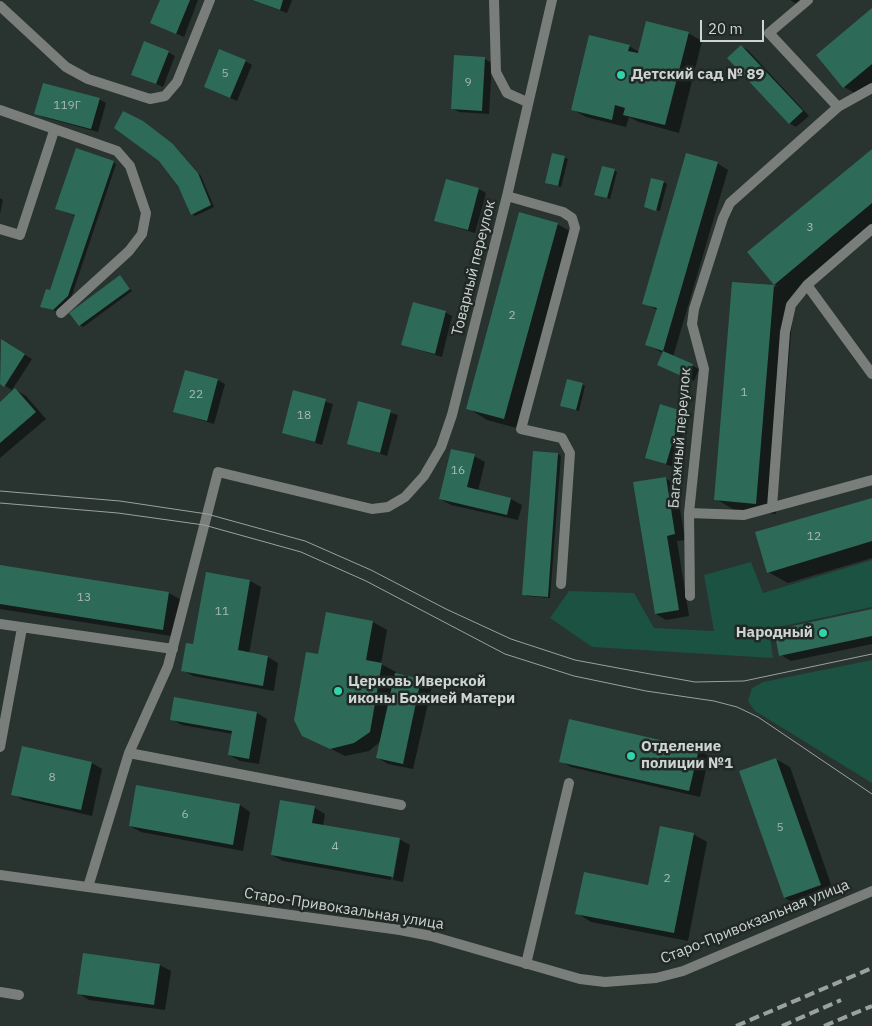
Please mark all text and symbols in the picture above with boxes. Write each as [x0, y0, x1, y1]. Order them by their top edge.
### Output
scale bar [702, 10, 766, 42]
text: 20 m [708, 19, 743, 38]
place label: Детский сад № 89 [631, 66, 764, 84]
house number: 5 [221, 67, 229, 81]
marker: Детский сад № 89 [615, 69, 627, 81]
house number: 9 [464, 76, 472, 90]
house number: 119Г [53, 99, 81, 113]
street label: Товарный переулок [448, 198, 500, 338]
house number: 3 [806, 221, 814, 235]
house number: 2 [508, 309, 516, 323]
street label: Багажный переулок [665, 367, 695, 509]
house number: 1 [740, 386, 748, 400]
house number: 22 [189, 388, 203, 402]
house number: 18 [297, 409, 311, 423]
house number: 16 [451, 464, 465, 478]
house number: 12 [807, 530, 821, 544]
house number: 13 [77, 591, 91, 605]
house number: 11 [215, 605, 229, 619]
place label: Народный [736, 624, 813, 642]
marker: Народный [817, 627, 829, 639]
place label: Церковь Иверской иконы Божией Матери [348, 673, 515, 708]
marker: Церковь Иверской иконы Божией Матери [332, 685, 344, 697]
place label: Отделение полиции №1 [641, 738, 733, 773]
marker: Отделение полиции №1 [625, 750, 637, 762]
house number: 8 [48, 771, 56, 785]
house number: 6 [181, 808, 189, 822]
house number: 5 [776, 821, 784, 835]
house number: 4 [331, 840, 339, 854]
house number: 2 [663, 872, 671, 886]
street label: Старо-Привокзальная улица [658, 876, 852, 968]
street label: Старо-Привокзальная улица [243, 884, 445, 934]

